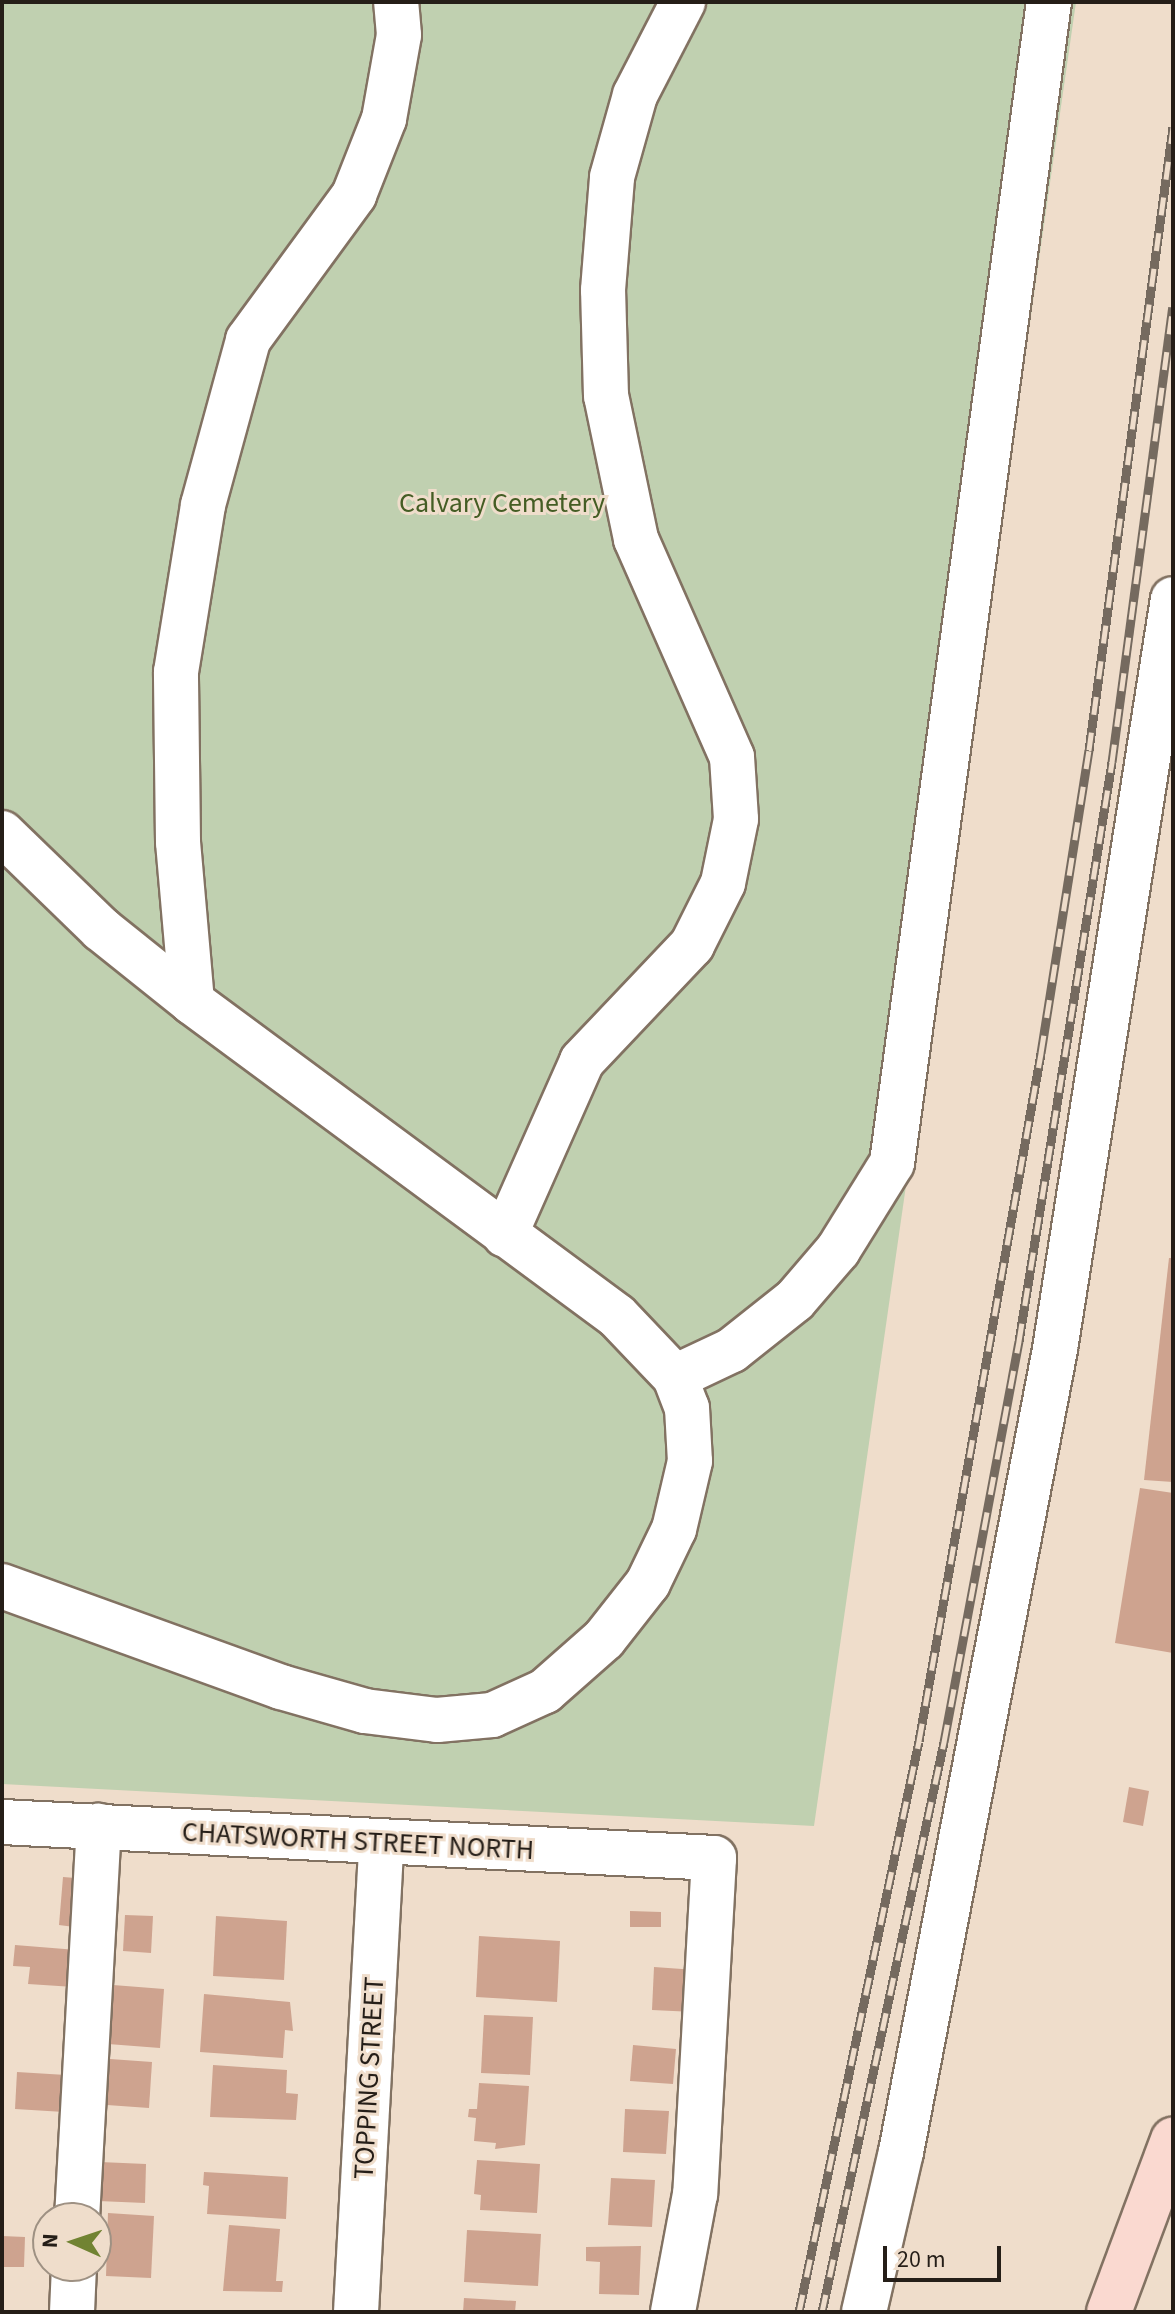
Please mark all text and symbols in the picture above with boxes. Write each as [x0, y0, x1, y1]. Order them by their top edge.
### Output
park label: Calvary Cemetery [399, 486, 605, 520]
street label: CHATSWORTH STREET NORTH [181, 1815, 535, 1867]
street label: TOPPING STREET [347, 1976, 391, 2180]
north arrow [32, 2202, 112, 2282]
scale bar [887, 2230, 1005, 2280]
text: N [34, 2233, 66, 2249]
text: 20 m [897, 2242, 946, 2277]

